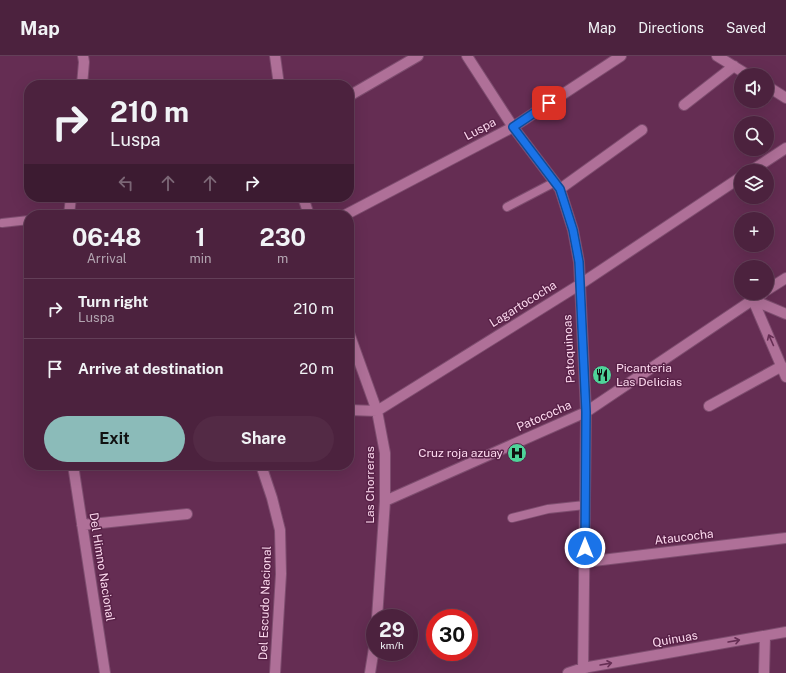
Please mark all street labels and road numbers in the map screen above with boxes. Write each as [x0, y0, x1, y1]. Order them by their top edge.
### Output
street label: Luspa [462, 115, 498, 143]
street label: Lagartococha [487, 278, 559, 330]
street label: Patoquinoas [560, 314, 578, 384]
street label: Patococha [514, 398, 574, 434]
street label: Las Chorreras [363, 446, 377, 524]
street label: Del Himno Nacional [86, 512, 118, 623]
street label: Ataucocha [654, 526, 714, 548]
street label: Del Escudo Nacional [256, 545, 274, 660]
street label: Quinuas [651, 628, 699, 650]

